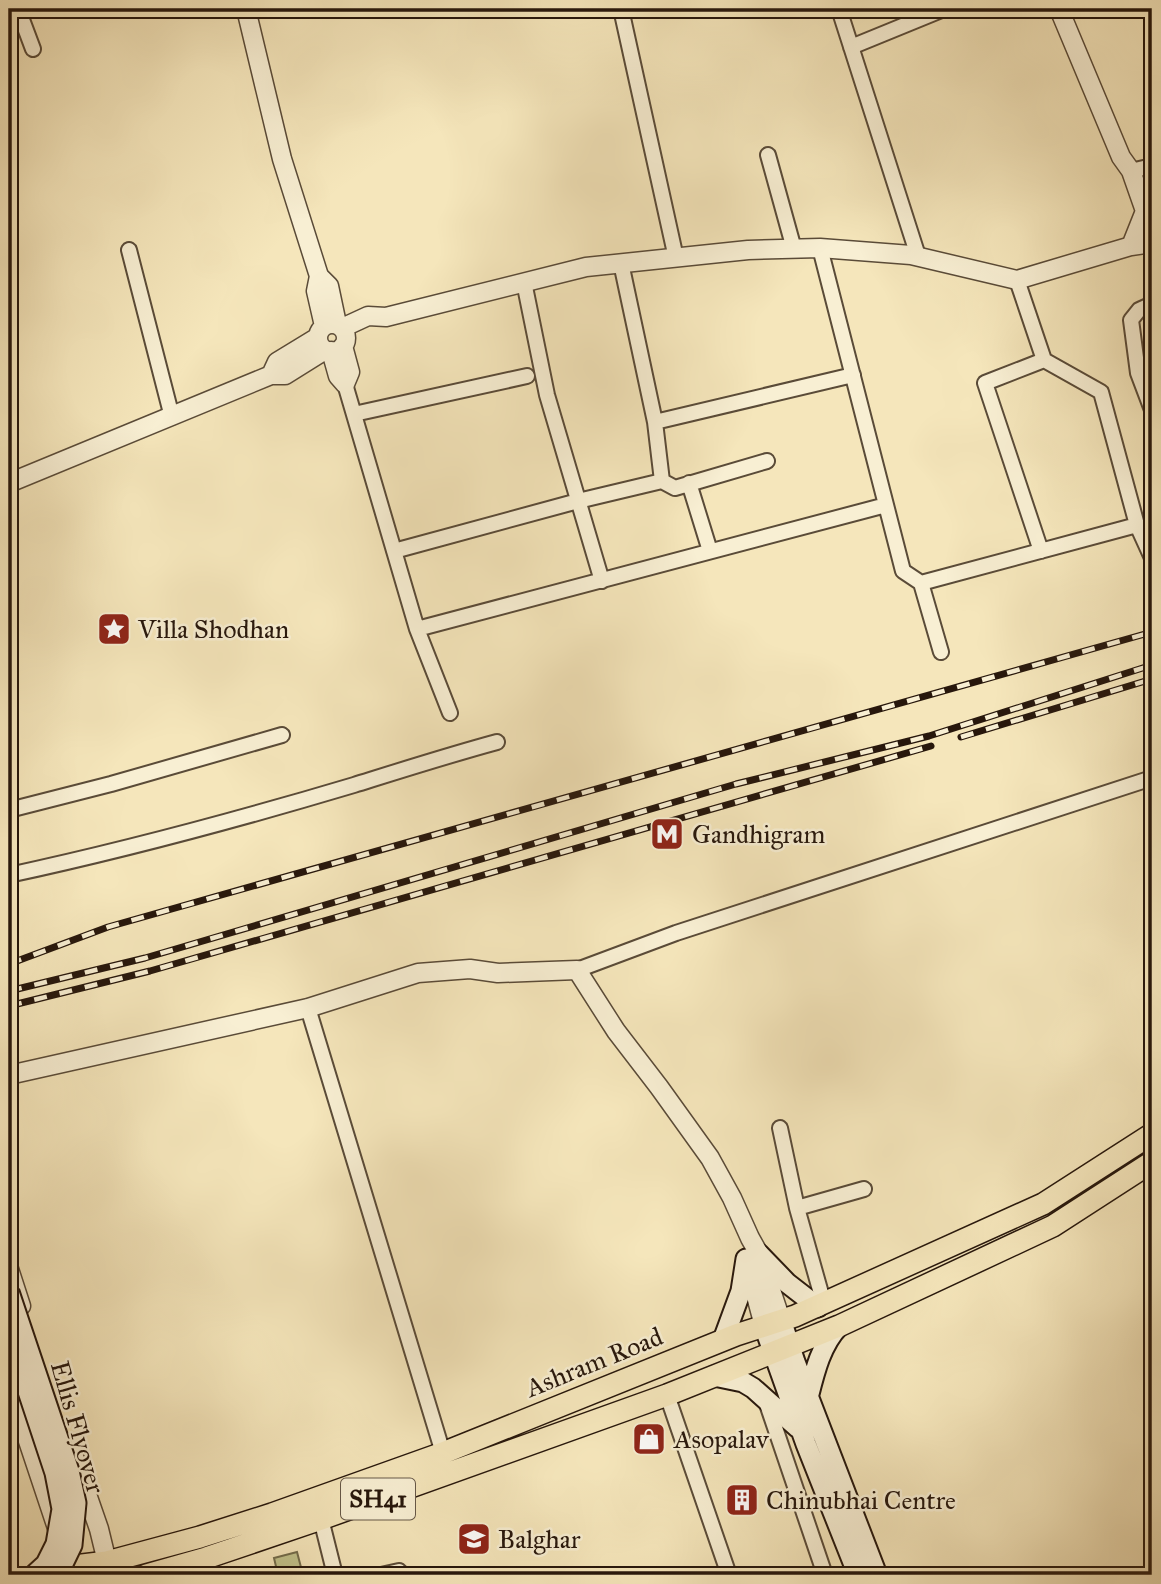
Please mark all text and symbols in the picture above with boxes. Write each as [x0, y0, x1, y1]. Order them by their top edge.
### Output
place icon: Villa Shodhan [95, 610, 133, 648]
place label: Villa Shodhan [137, 613, 289, 645]
metro station icon: Gandhigram [648, 815, 686, 853]
place label: Gandhigram [692, 818, 826, 850]
street label: Ashram Road [520, 1320, 667, 1404]
street label: Ellis Flyover [44, 1357, 112, 1497]
shop icon: Asopalav [630, 1420, 668, 1458]
place label: Asopalav [673, 1423, 770, 1455]
road number: SH41 [341, 1478, 415, 1520]
building icon: Chinubhai Centre [723, 1481, 761, 1519]
place label: Chinubhai Centre [766, 1484, 956, 1516]
school or university icon: Balghar [455, 1520, 493, 1558]
place label: Balghar [498, 1523, 581, 1555]

